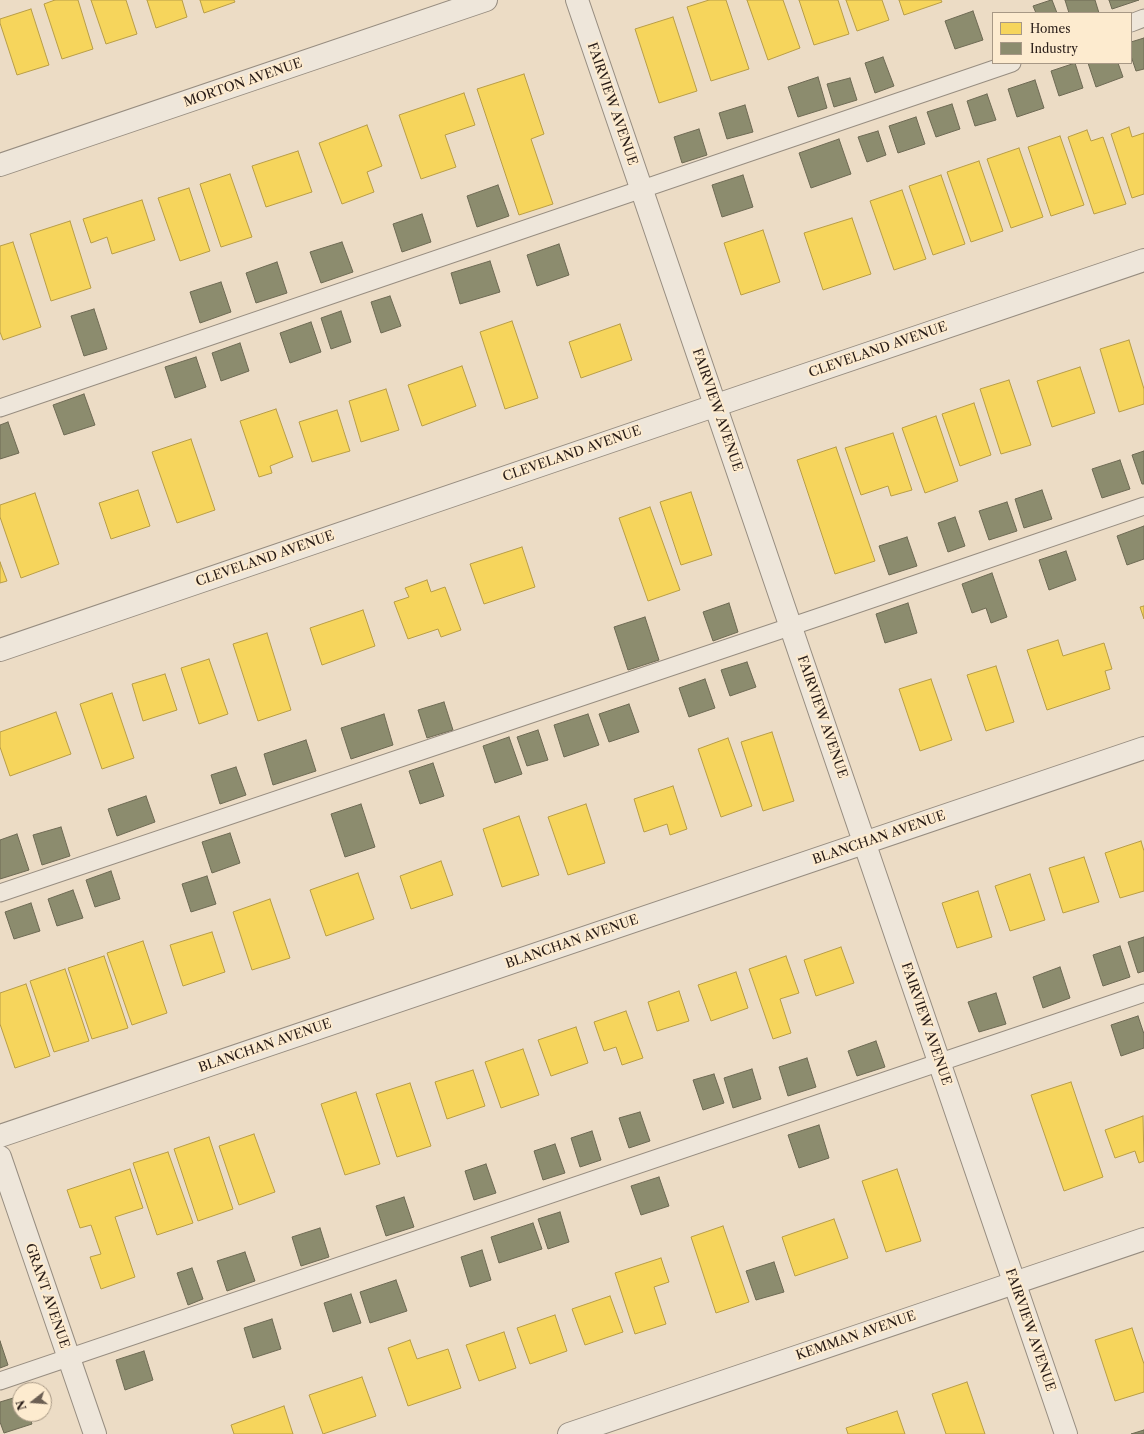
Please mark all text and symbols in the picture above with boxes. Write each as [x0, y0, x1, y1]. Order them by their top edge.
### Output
legend [992, 12, 1132, 64]
text: Homes [1030, 21, 1070, 36]
street label: FAIRVIEW AVENUE [584, 41, 640, 167]
text: Industry [1030, 41, 1078, 56]
street label: MORTON AVENUE [182, 55, 304, 111]
street label: CLEVELAND AVENUE [807, 319, 949, 381]
street label: FAIRVIEW AVENUE [689, 347, 745, 473]
street label: CLEVELAND AVENUE [501, 423, 643, 485]
street label: CLEVELAND AVENUE [194, 528, 336, 590]
street label: FAIRVIEW AVENUE [794, 654, 850, 780]
street label: BLANCHAN AVENUE [811, 808, 947, 868]
street label: BLANCHAN AVENUE [504, 912, 640, 972]
street label: FAIRVIEW AVENUE [898, 961, 954, 1087]
street label: BLANCHAN AVENUE [197, 1016, 333, 1076]
street label: GRANT AVENUE [22, 1241, 72, 1351]
street label: FAIRVIEW AVENUE [1002, 1267, 1058, 1393]
street label: KEMMAN AVENUE [794, 1308, 918, 1364]
north arrow [12, 1382, 52, 1422]
text: N [13, 1399, 30, 1412]

